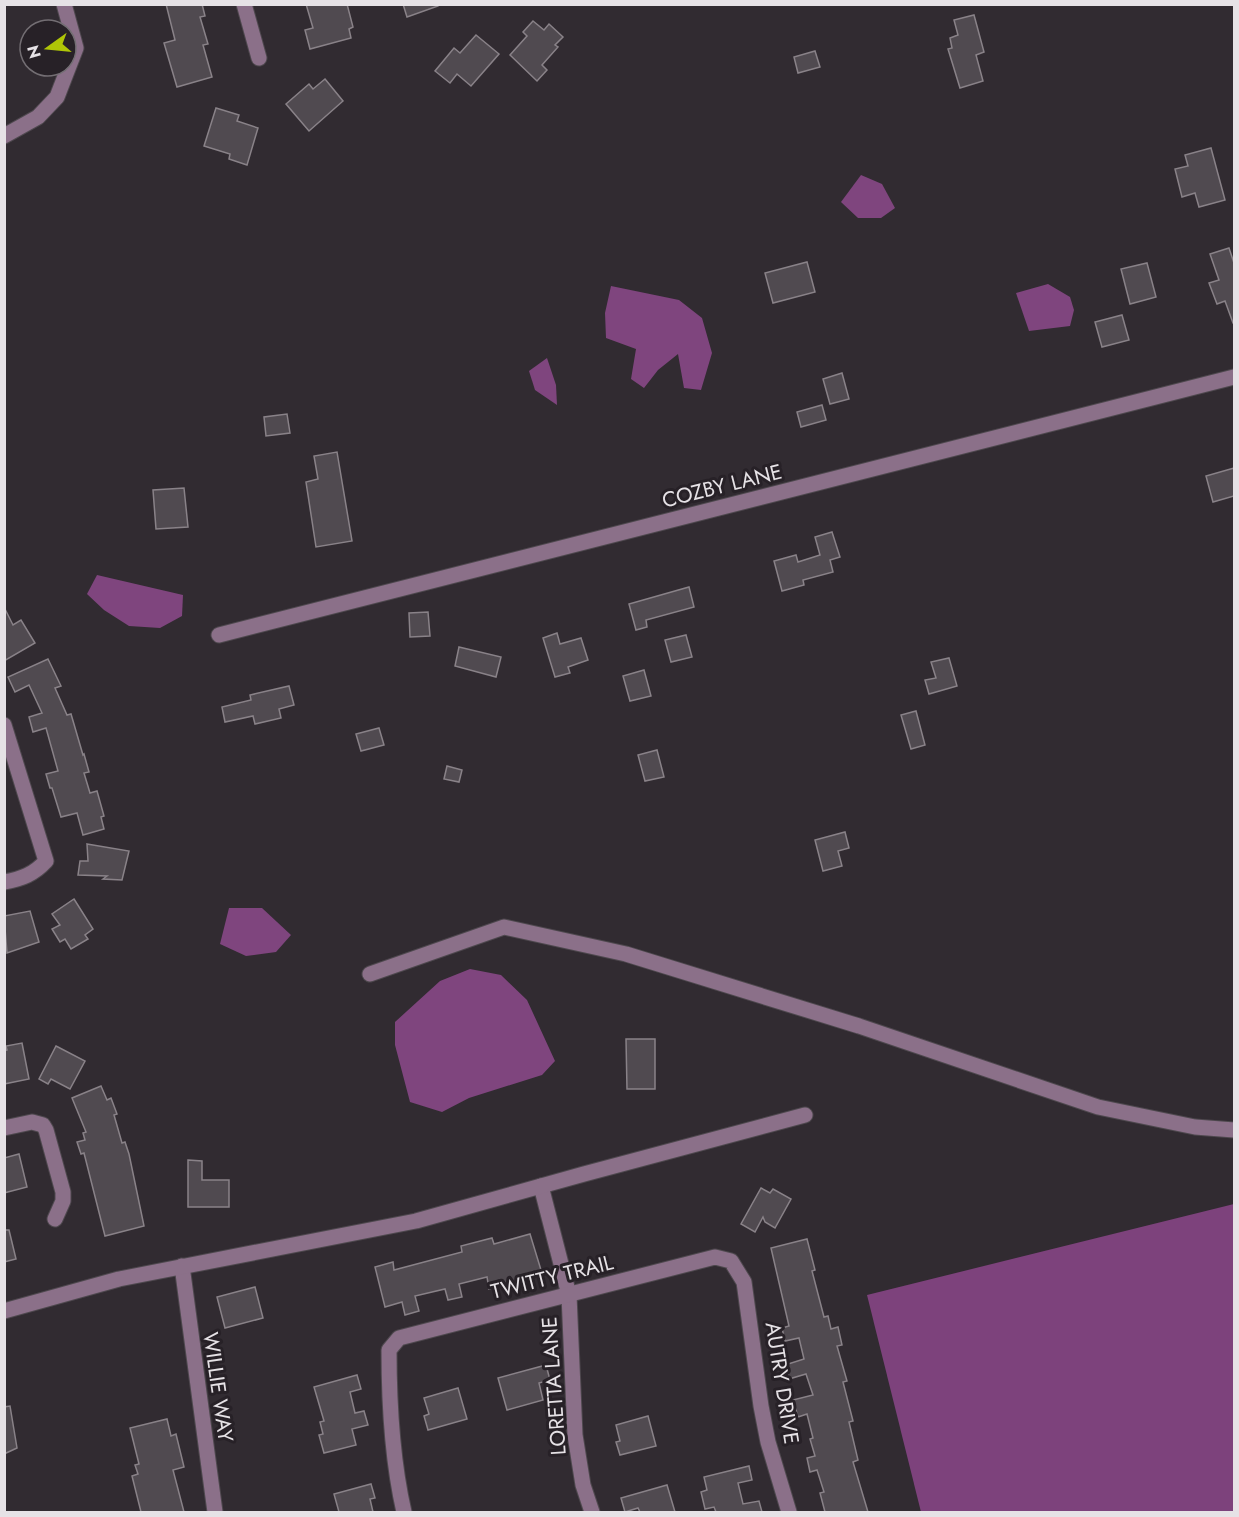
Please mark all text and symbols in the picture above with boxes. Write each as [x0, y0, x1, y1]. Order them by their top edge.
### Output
north arrow [18, 18, 78, 78]
text: N [21, 43, 47, 61]
street label: COZBY LANE [659, 457, 785, 515]
street label: TWITTY TRAIL [488, 1247, 617, 1307]
street label: LORETTA LANE [534, 1316, 574, 1456]
street label: AUTRY DRIVE [758, 1320, 806, 1446]
street label: WILLIE WAY [195, 1330, 241, 1444]

